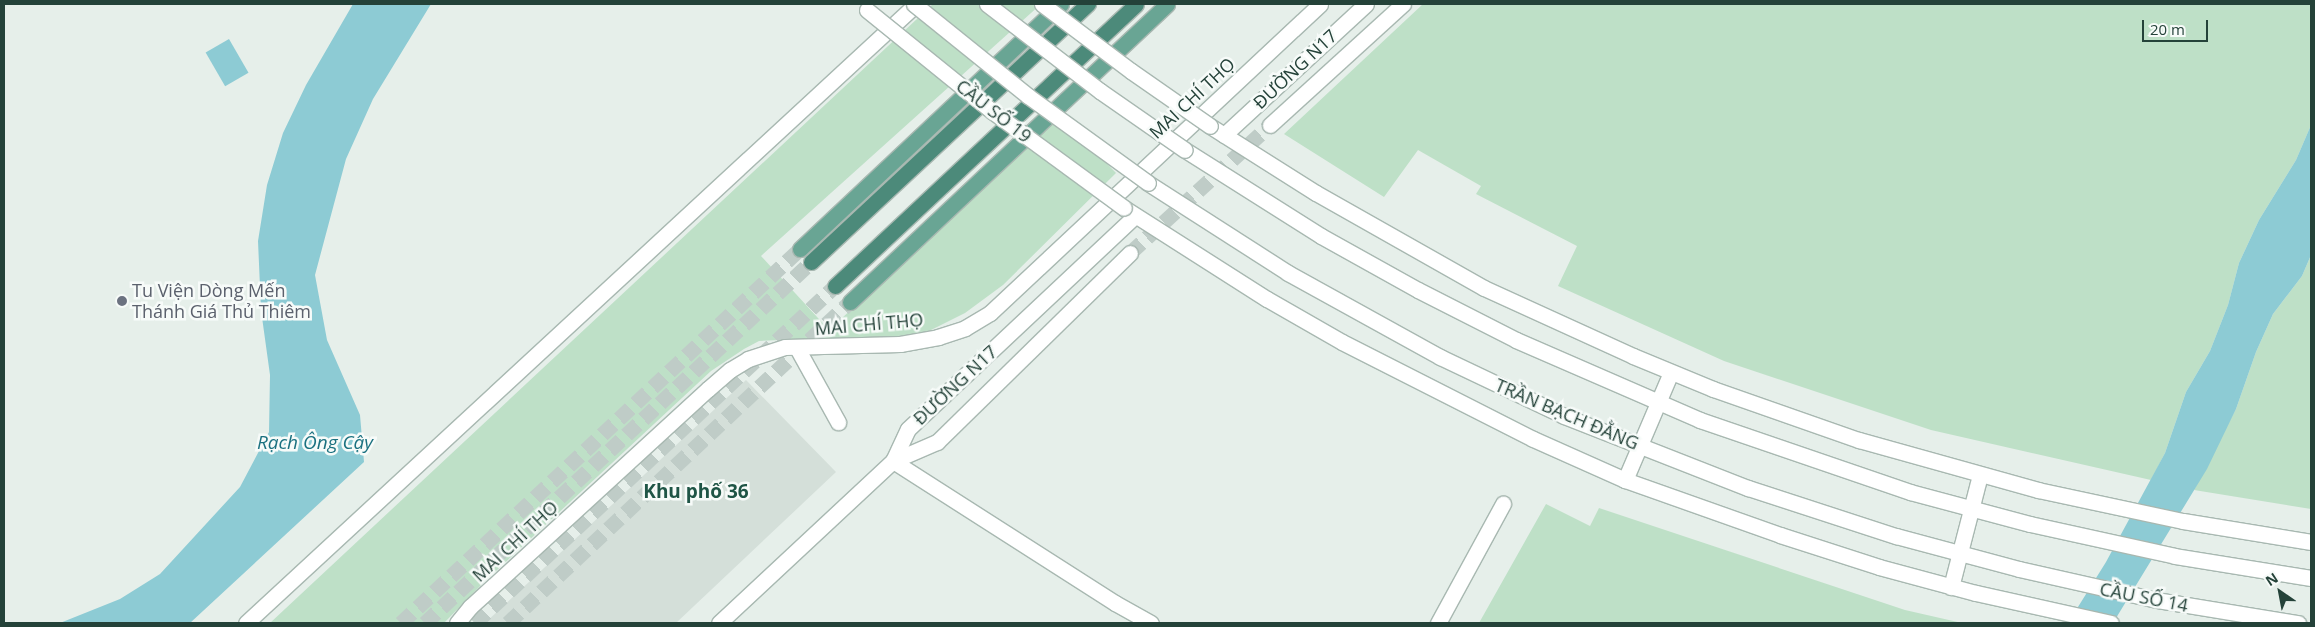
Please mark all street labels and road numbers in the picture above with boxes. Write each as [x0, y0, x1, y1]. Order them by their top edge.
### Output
street label: ĐƯỜNG N17 [1249, 25, 1341, 113]
street label: MAI CHÍ THỌ [1145, 53, 1239, 143]
street label: CẦU SỐ 19 [952, 75, 1036, 147]
street label: MAI CHÍ THỌ [814, 309, 924, 339]
street label: ĐƯỜNG N17 [909, 341, 1001, 429]
street label: TRẦN BẠCH ĐẰNG [1492, 374, 1642, 454]
street label: MAI CHÍ THỌ [468, 496, 562, 586]
street label: CẦU SỐ 14 [2098, 578, 2190, 616]

